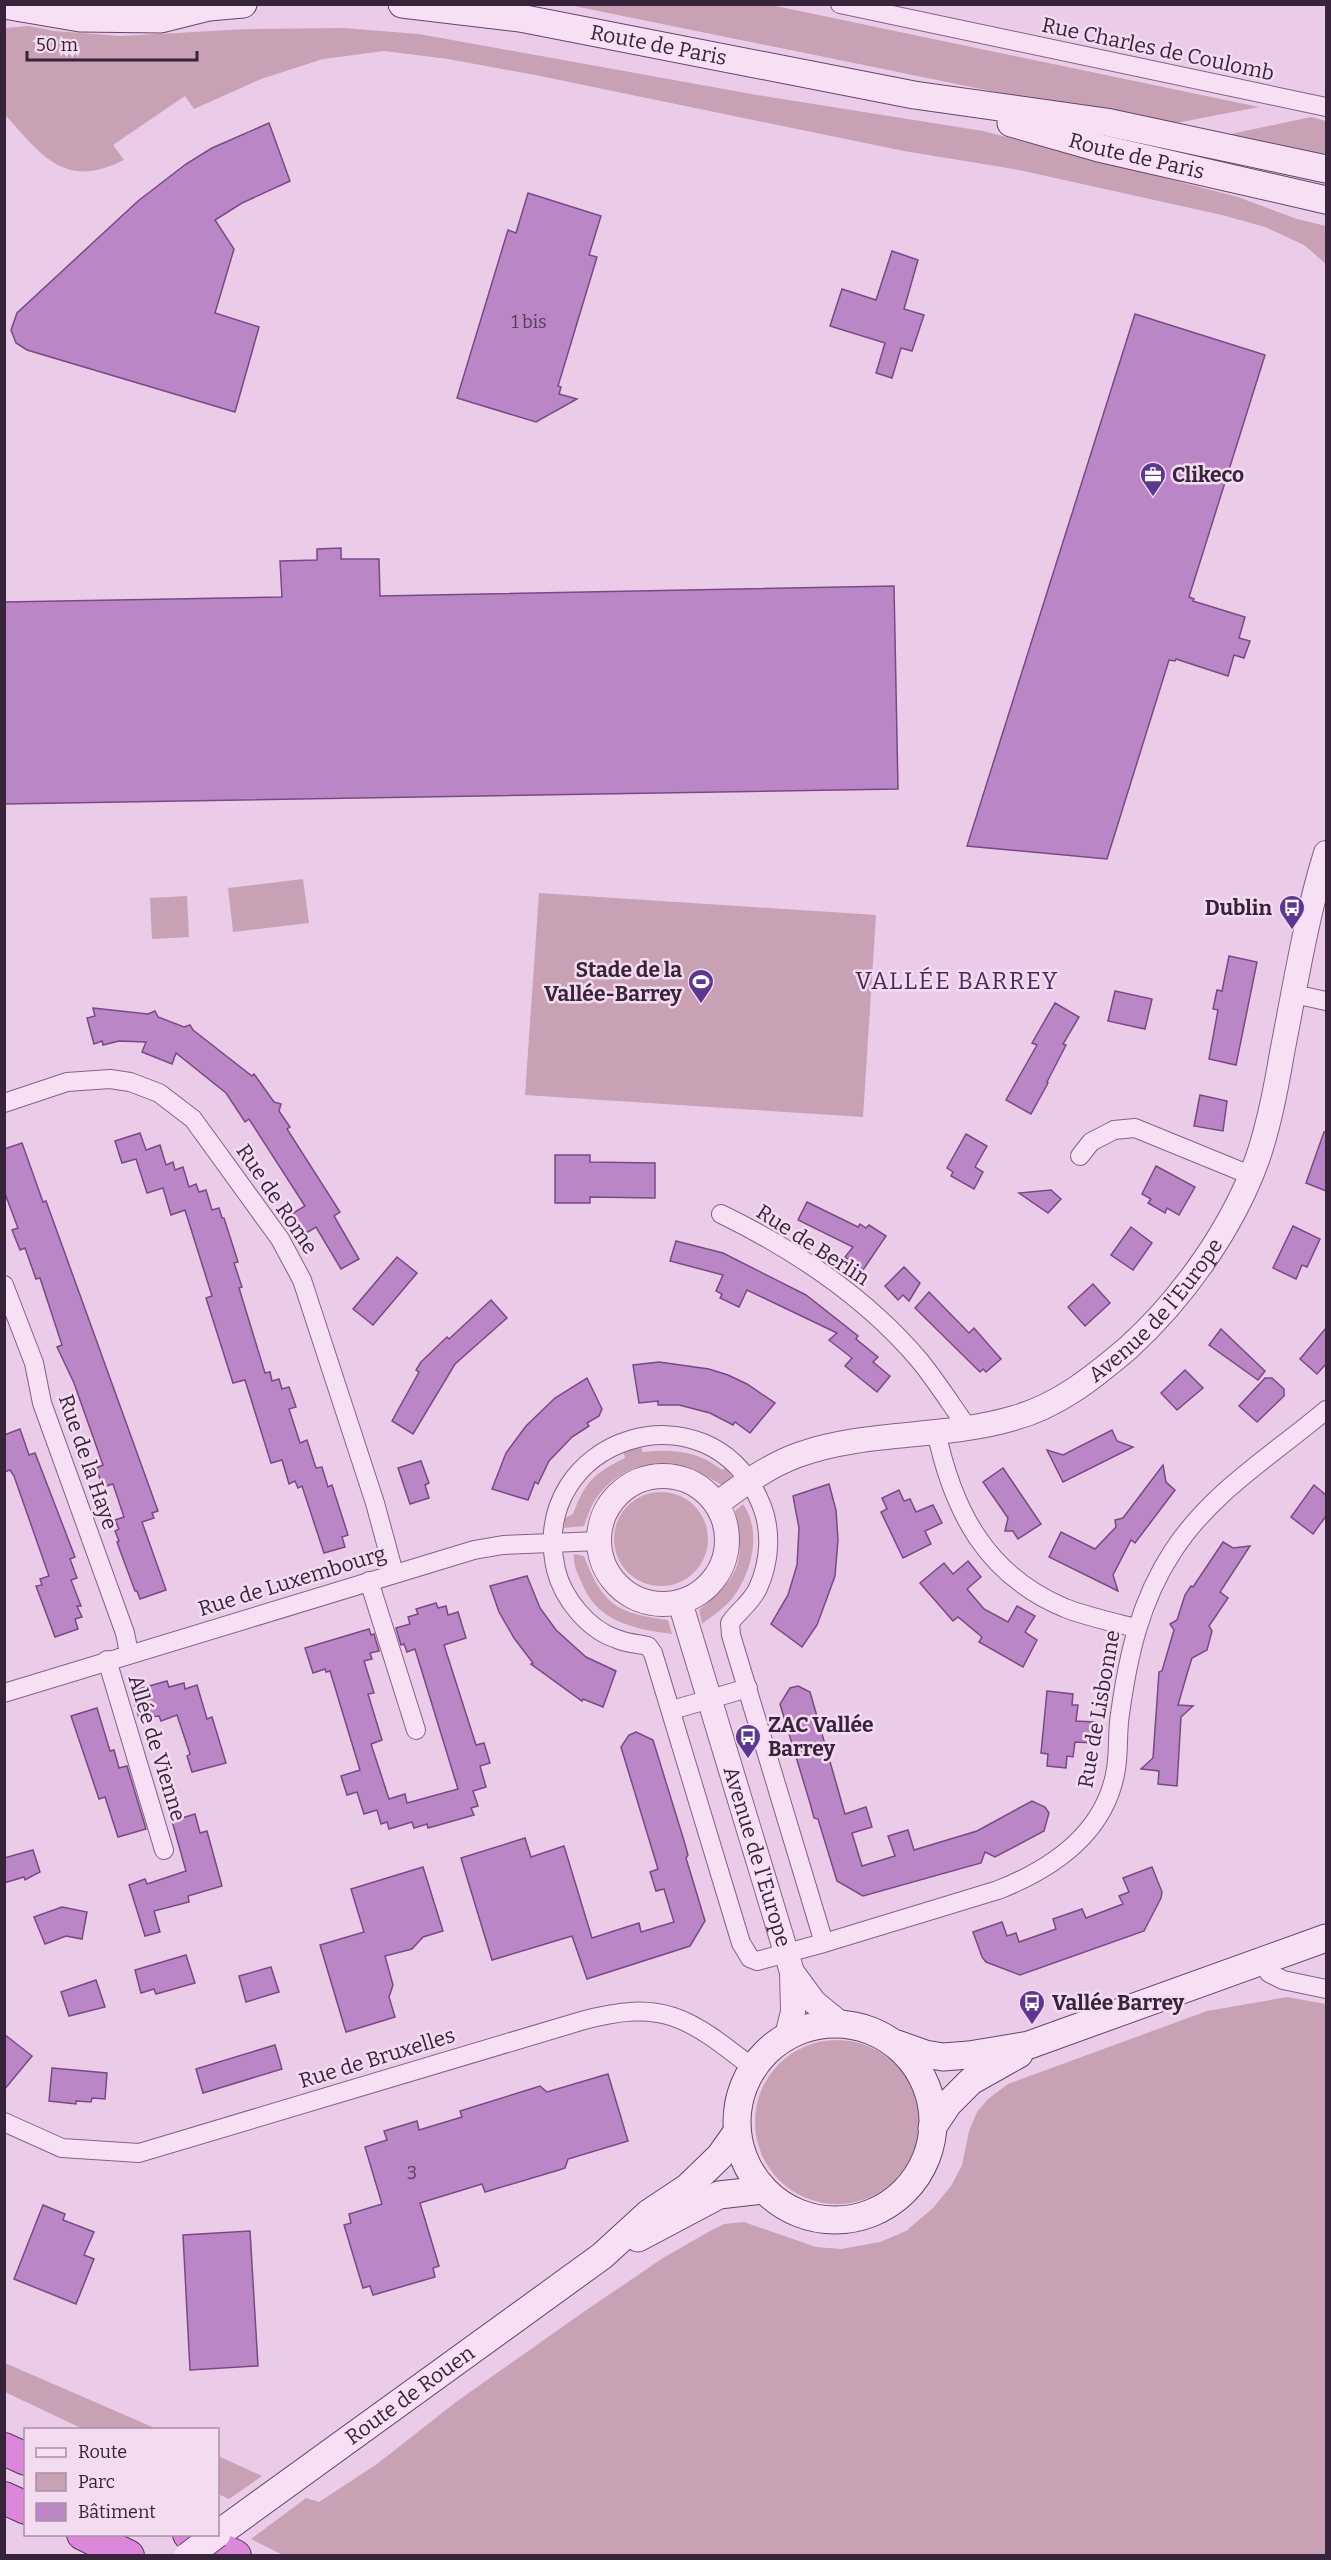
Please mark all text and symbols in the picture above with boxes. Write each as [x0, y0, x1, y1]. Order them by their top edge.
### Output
street label: Rue Charles de Coulomb [1039, 12, 1277, 86]
street label: Route de Paris [588, 19, 729, 71]
scale bar [27, 24, 196, 62]
text: 50 m [36, 34, 78, 56]
street label: Route de Paris [1066, 127, 1207, 185]
house number: 1 bis [511, 311, 547, 333]
office icon: Clikeco [1138, 460, 1168, 498]
place label: Clikeco [1172, 462, 1244, 488]
bus stop icon: Dublin [1277, 893, 1307, 931]
place label: Dublin [1205, 895, 1272, 921]
place label: Stade de la Vallée-Barrey [544, 957, 682, 1007]
district label: VALLÉE BARREY [855, 966, 1059, 995]
sports icon: Stade de la Vallée-Barrey [686, 967, 716, 1005]
street label: Rue de Rome [231, 1139, 323, 1259]
street label: Rue de Berlin [752, 1199, 874, 1291]
street label: Avenue de l'Europe [1083, 1233, 1228, 1388]
street label: Rue de la Haye [53, 1391, 123, 1533]
street label: Rue de Luxembourg [195, 1540, 389, 1622]
street label: Rue de Lisbonne [1072, 1628, 1126, 1790]
street label: Allée de Vienne [122, 1672, 192, 1824]
place label: ZAC Vallée Barrey [768, 1712, 874, 1762]
bus stop icon: ZAC Vallée Barrey [733, 1722, 763, 1760]
street label: Avenue de l'Europe [717, 1763, 797, 1950]
bus stop icon: Vallée Barrey [1017, 1988, 1047, 2026]
place label: Vallée Barrey [1052, 1990, 1185, 2016]
street label: Rue de Bruxelles [296, 2022, 458, 2094]
house number: 3 [407, 2162, 417, 2184]
street label: Route de Rouen [340, 2340, 480, 2450]
legend [24, 2428, 219, 2536]
text: Route [78, 2441, 127, 2463]
text: Parc [78, 2471, 115, 2493]
text: Bâtiment [78, 2501, 156, 2523]

